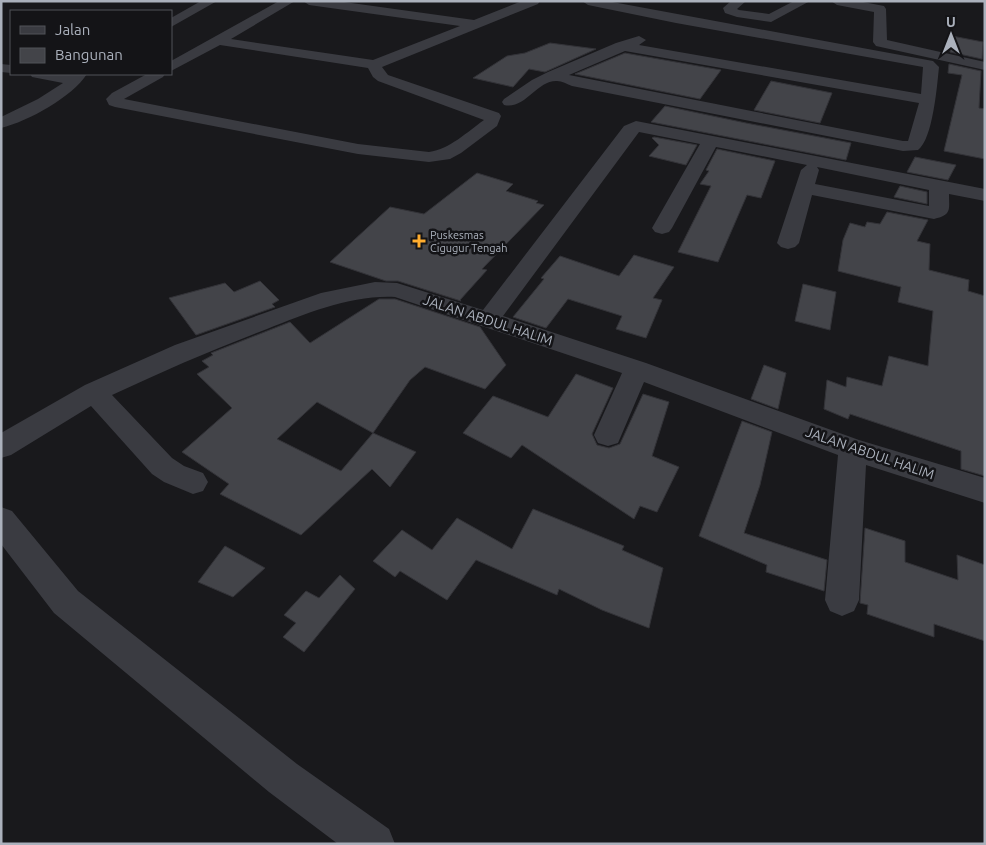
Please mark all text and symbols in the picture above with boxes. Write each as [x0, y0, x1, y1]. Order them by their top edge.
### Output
legend [10, 10, 172, 75]
north arrow [926, 10, 976, 60]
text: U [946, 14, 956, 30]
text: Jalan [55, 21, 90, 38]
text: Bangunan [55, 46, 123, 63]
place label: Puskesmas Cigugur Tengah [430, 229, 508, 254]
marker: Puskesmas Cigugur Tengah [412, 234, 426, 248]
street label: JALAN ABDUL HALIM [421, 291, 555, 349]
street label: JALAN ABDUL HALIM [803, 423, 937, 483]

